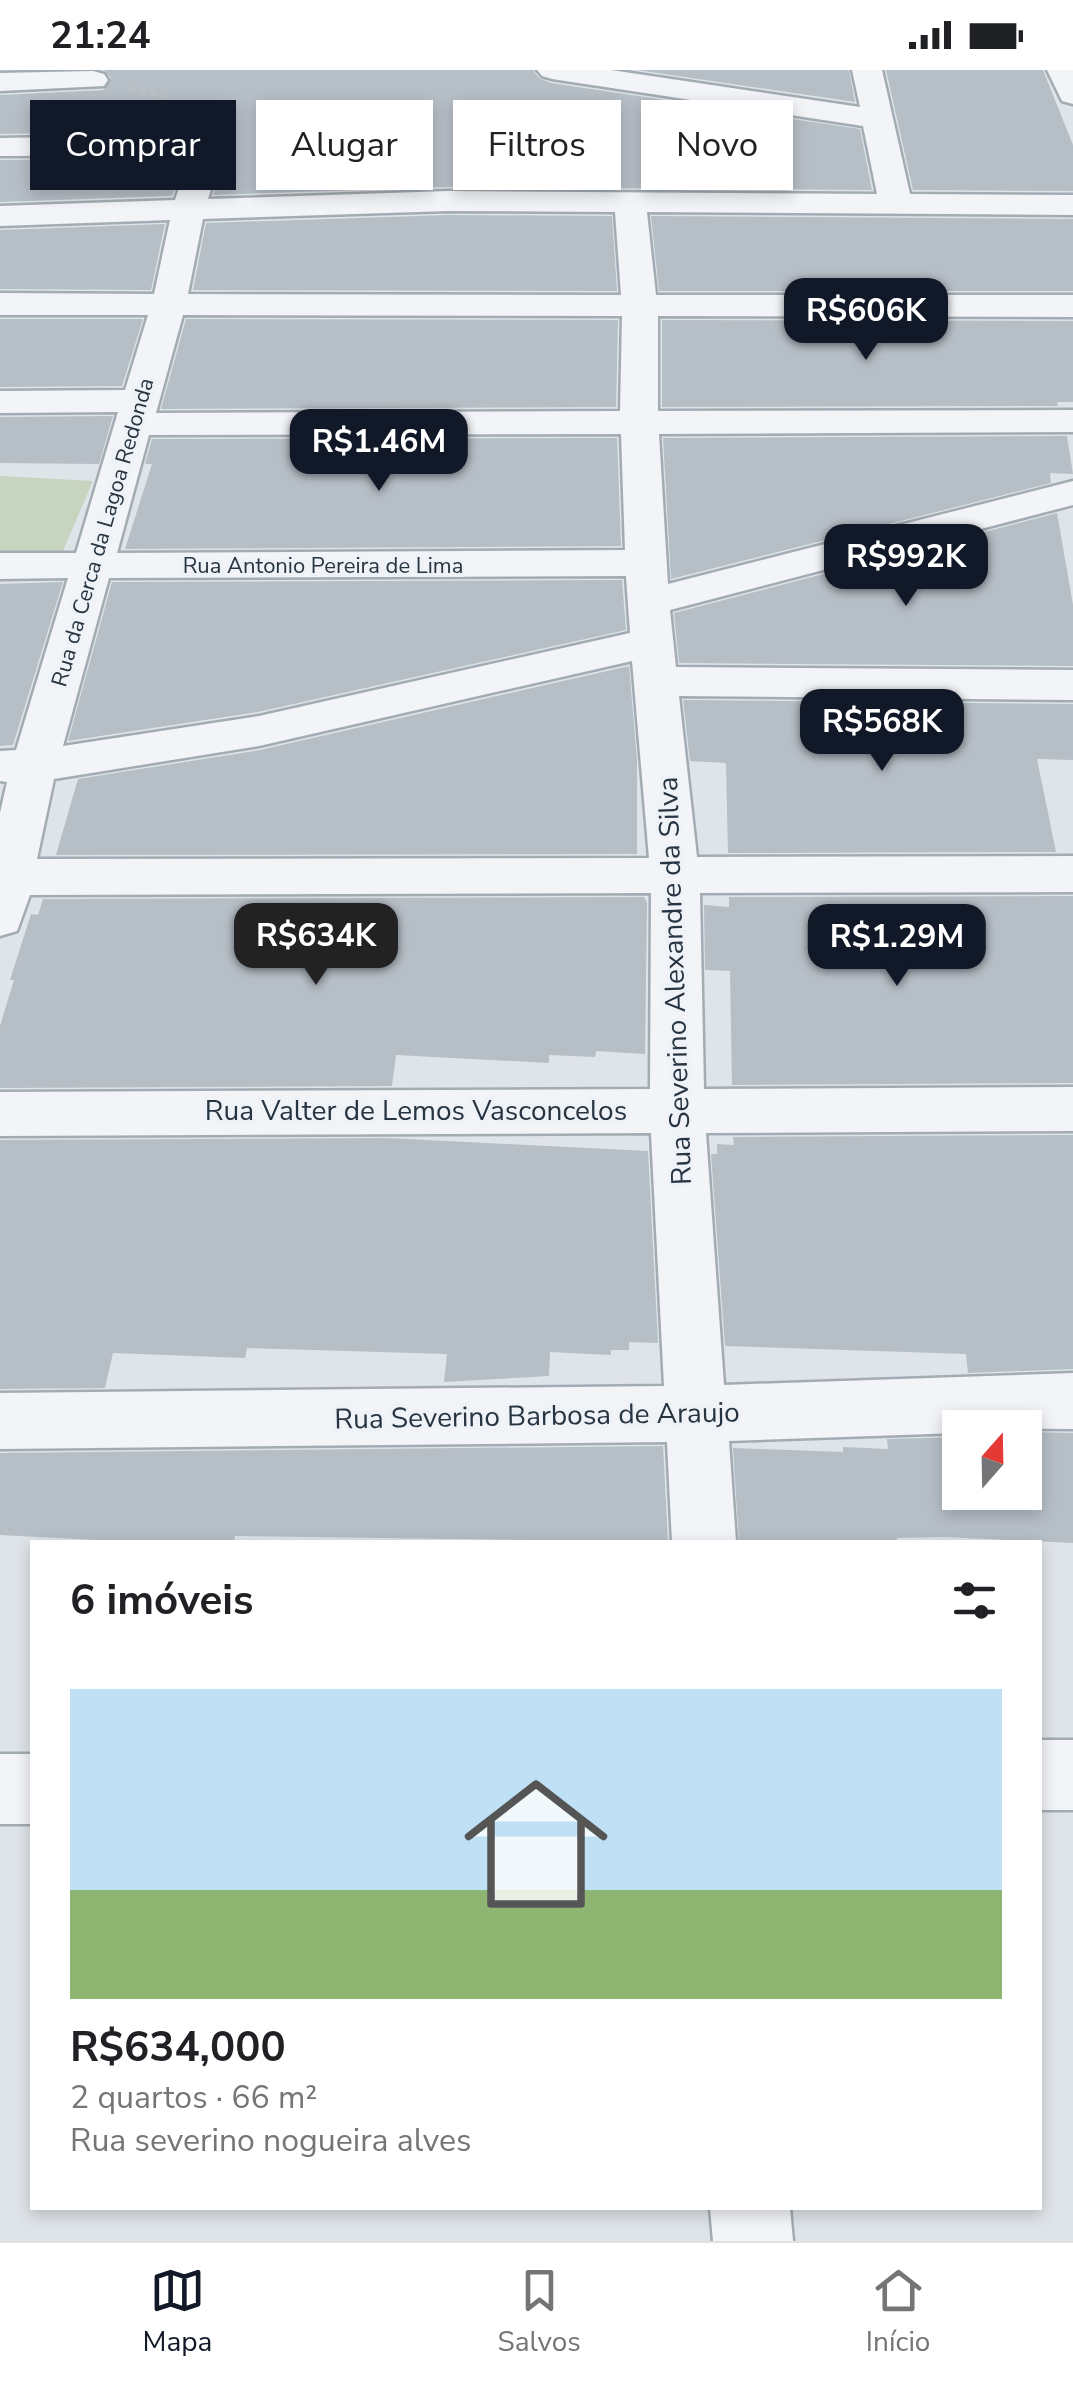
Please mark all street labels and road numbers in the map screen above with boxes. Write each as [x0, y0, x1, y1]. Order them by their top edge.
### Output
street label: Rua da Cerca da Lagoa Redonda [44, 374, 161, 690]
street label: Rua Antonio Pereira de Lima [183, 551, 463, 581]
street label: Rua Severino Alexandre da Silva [649, 776, 701, 1186]
street label: Rua Valter de Lemos Vasconcelos [205, 1092, 627, 1130]
street label: Rua Severino Barbosa de Araujo [334, 1393, 740, 1439]

